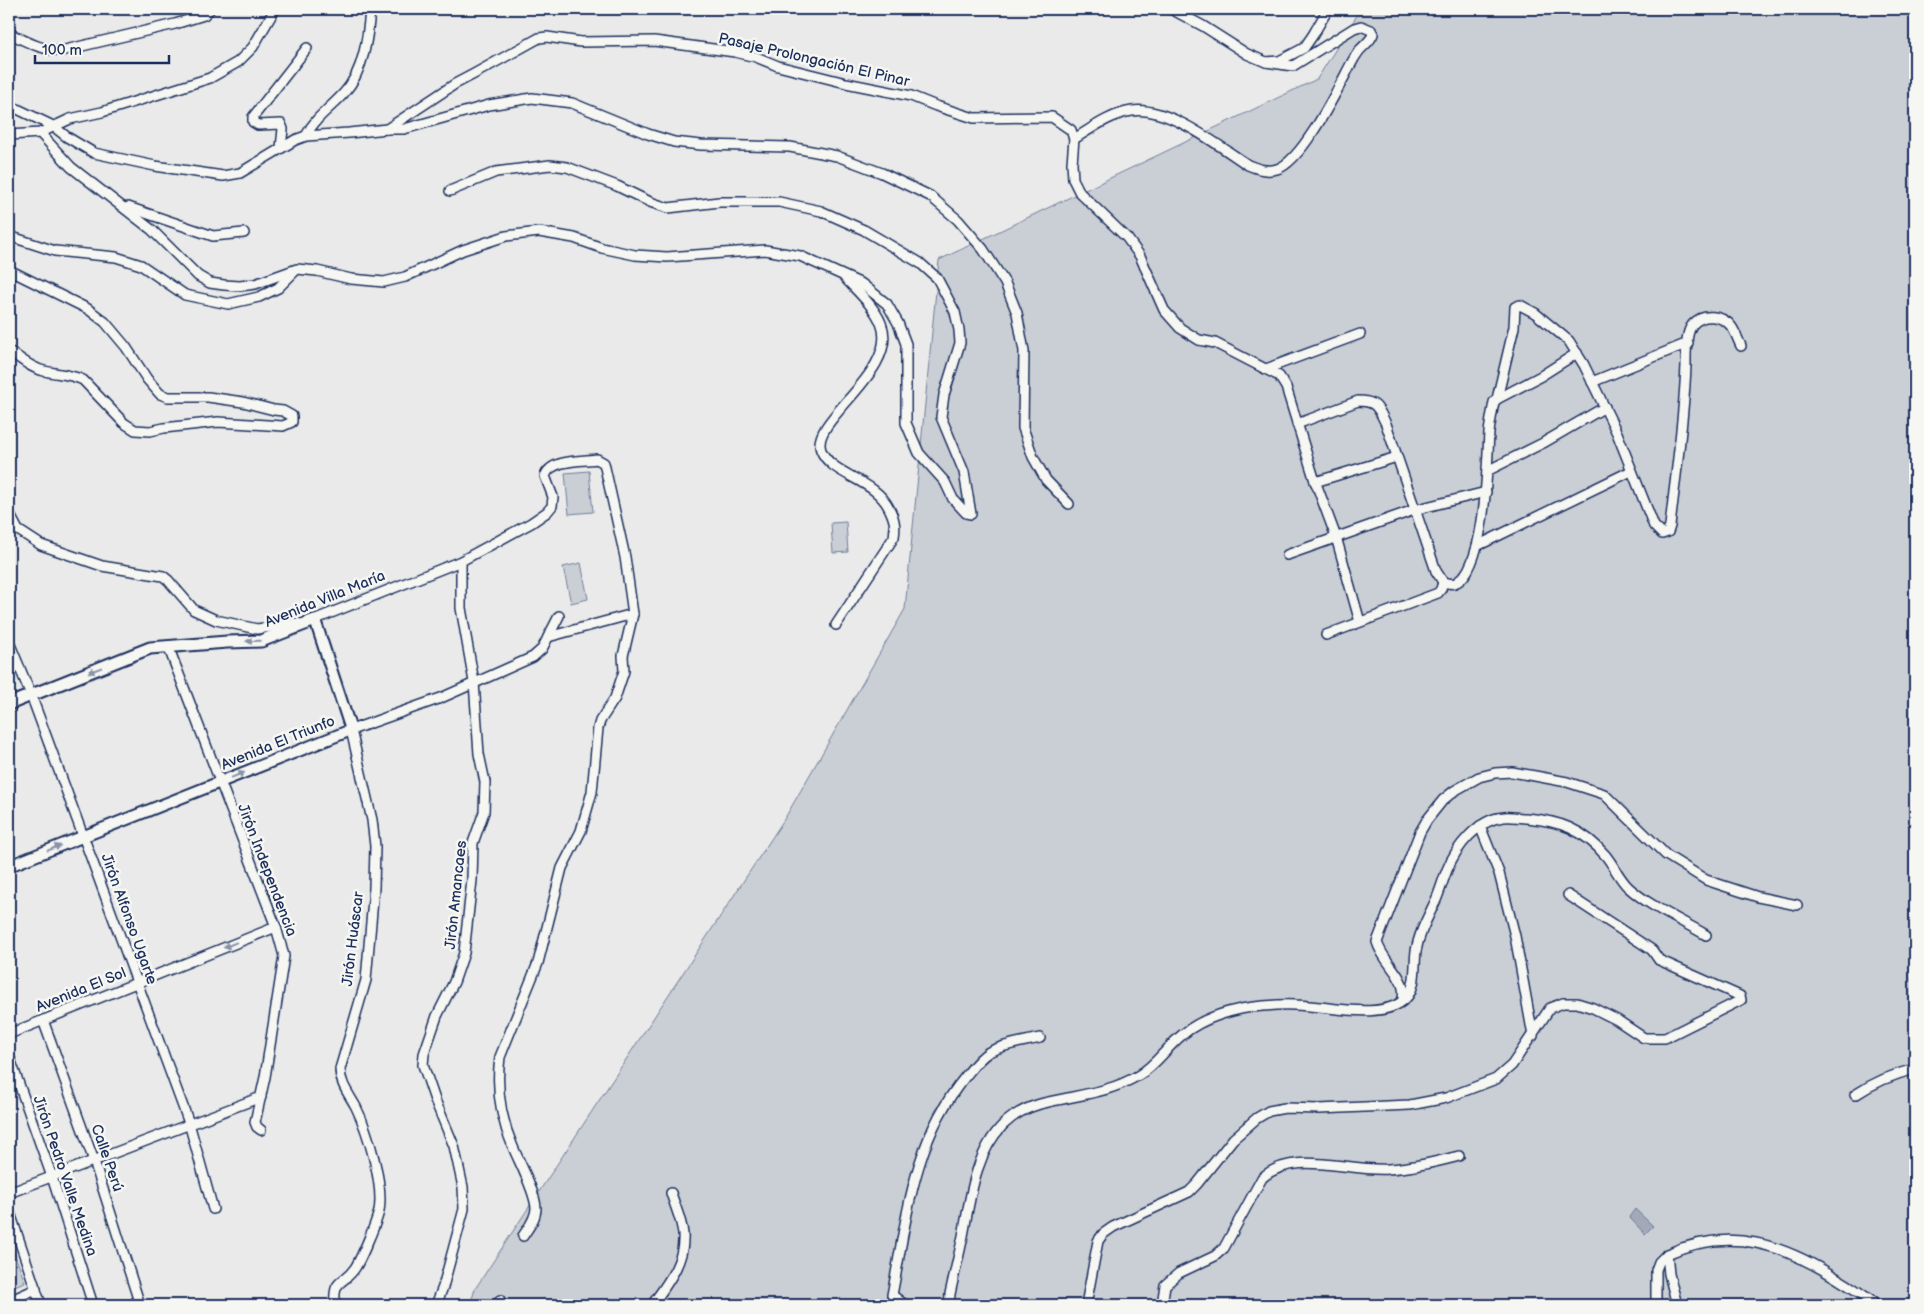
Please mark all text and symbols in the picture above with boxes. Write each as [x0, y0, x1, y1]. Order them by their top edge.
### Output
street label: Pasaje Prolongación El Pinar [717, 29, 912, 91]
scale bar [35, 32, 169, 64]
text: 100 m [42, 41, 82, 60]
street label: Avenida Villa María [262, 566, 388, 632]
one-way arrow [244, 638, 260, 646]
one-way arrow [87, 666, 102, 674]
street label: Avenida El Triunfo [218, 711, 338, 775]
one-way arrow [231, 771, 245, 779]
street label: Jirón Independencia [233, 801, 301, 939]
street label: Jirón Amancaes [441, 839, 471, 950]
one-way arrow [47, 844, 62, 852]
street label: Jirón Alfonso Ugarte [96, 851, 162, 987]
street label: Jirón Huáscar [338, 890, 368, 987]
one-way arrow [223, 942, 237, 950]
street label: Avenida El Sol [33, 963, 129, 1017]
street label: Jirón Pedro Valle Medina [29, 1093, 101, 1259]
street label: Calle Perú [87, 1122, 127, 1194]

